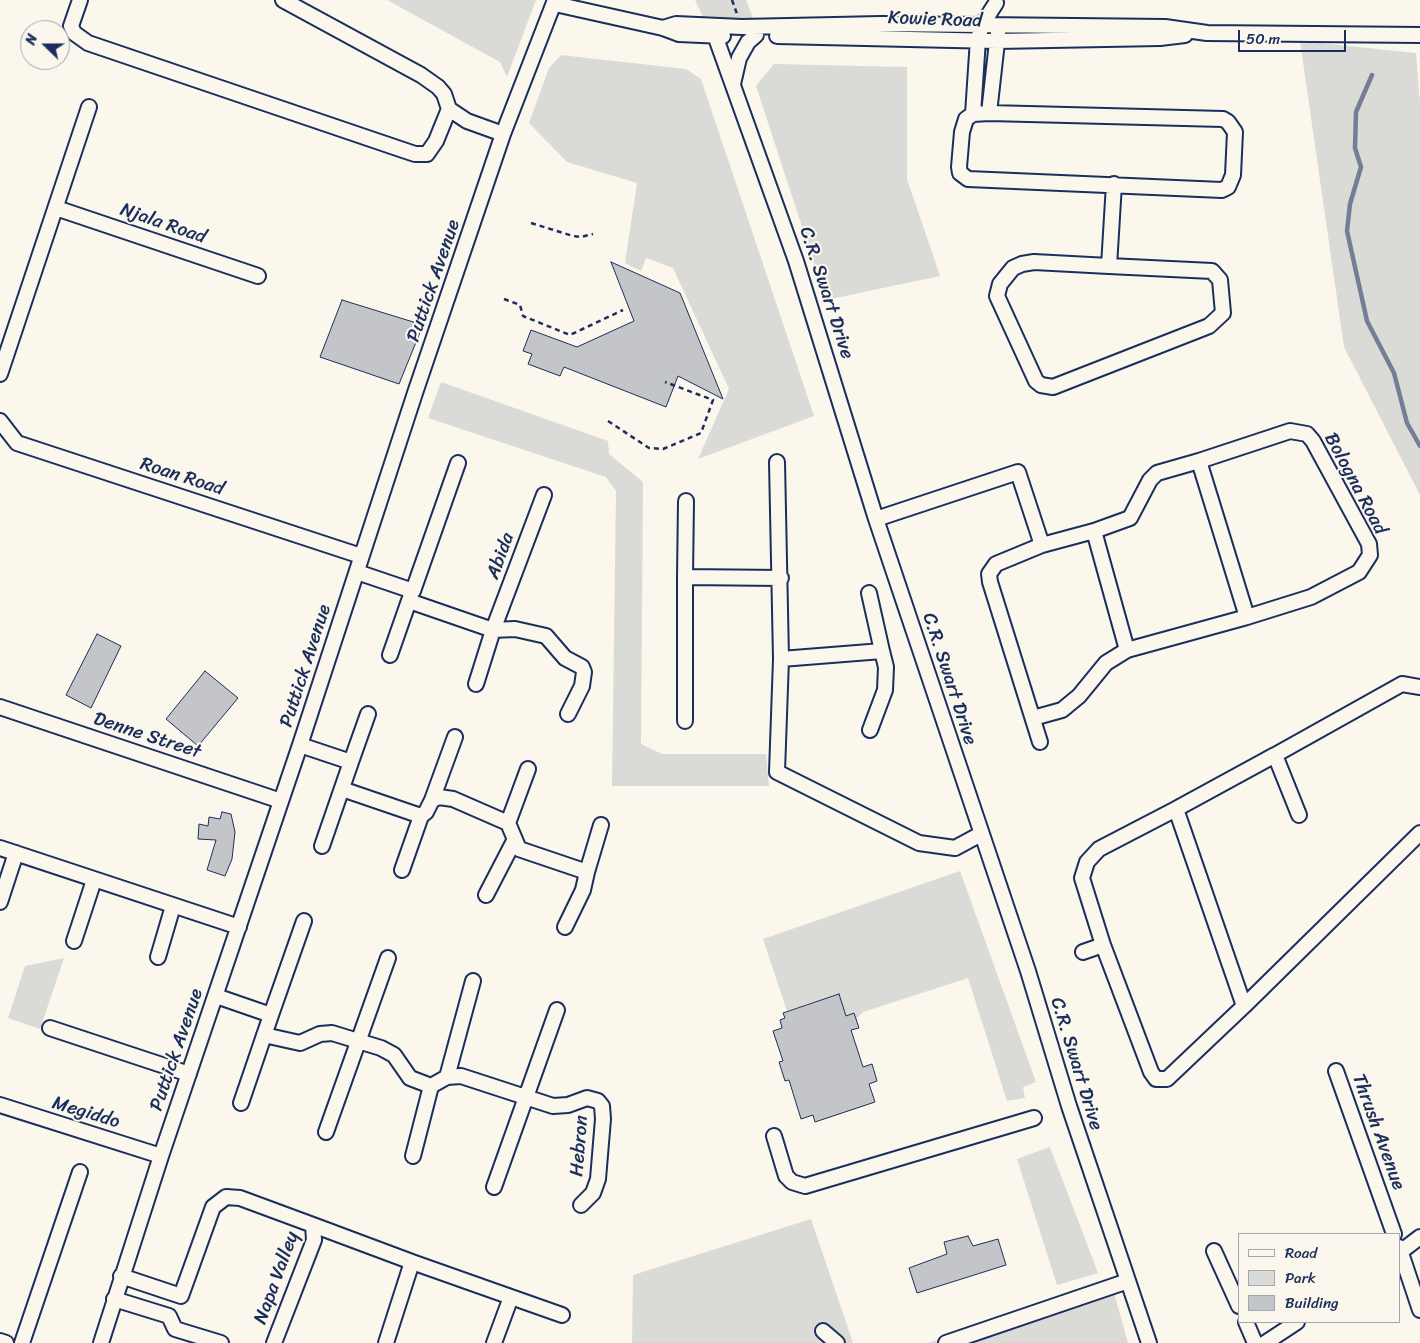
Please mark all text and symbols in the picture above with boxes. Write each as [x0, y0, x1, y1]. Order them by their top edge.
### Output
street label: Kowie Road [887, 7, 983, 33]
north arrow [20, 20, 70, 70]
scale bar [1240, 20, 1348, 52]
text: 50 m [1246, 26, 1280, 52]
text: N [18, 30, 45, 49]
street label: Njala Road [117, 199, 209, 249]
street label: Puttick Avenue [402, 217, 466, 345]
street label: C.R. Swart Drive [794, 224, 858, 362]
street label: Bologna Road [1319, 429, 1391, 539]
street label: Roan Road [137, 453, 227, 501]
street label: Abida [482, 530, 520, 582]
street label: Puttick Avenue [275, 602, 337, 730]
street label: C.R. Swart Drive [917, 610, 981, 748]
street label: Denne Street [90, 708, 204, 764]
street label: Puttick Avenue [145, 986, 209, 1114]
street label: C.R. Swart Drive [1045, 995, 1107, 1133]
street label: Thrush Avenue [1346, 1071, 1410, 1193]
street label: Megiddo [49, 1092, 123, 1134]
street label: Hebron [566, 1114, 594, 1178]
street label: Napa Valley [250, 1229, 304, 1327]
legend [1238, 1233, 1400, 1323]
text: Road [1285, 1240, 1317, 1266]
text: Park [1285, 1265, 1316, 1291]
text: Building [1285, 1290, 1339, 1316]

